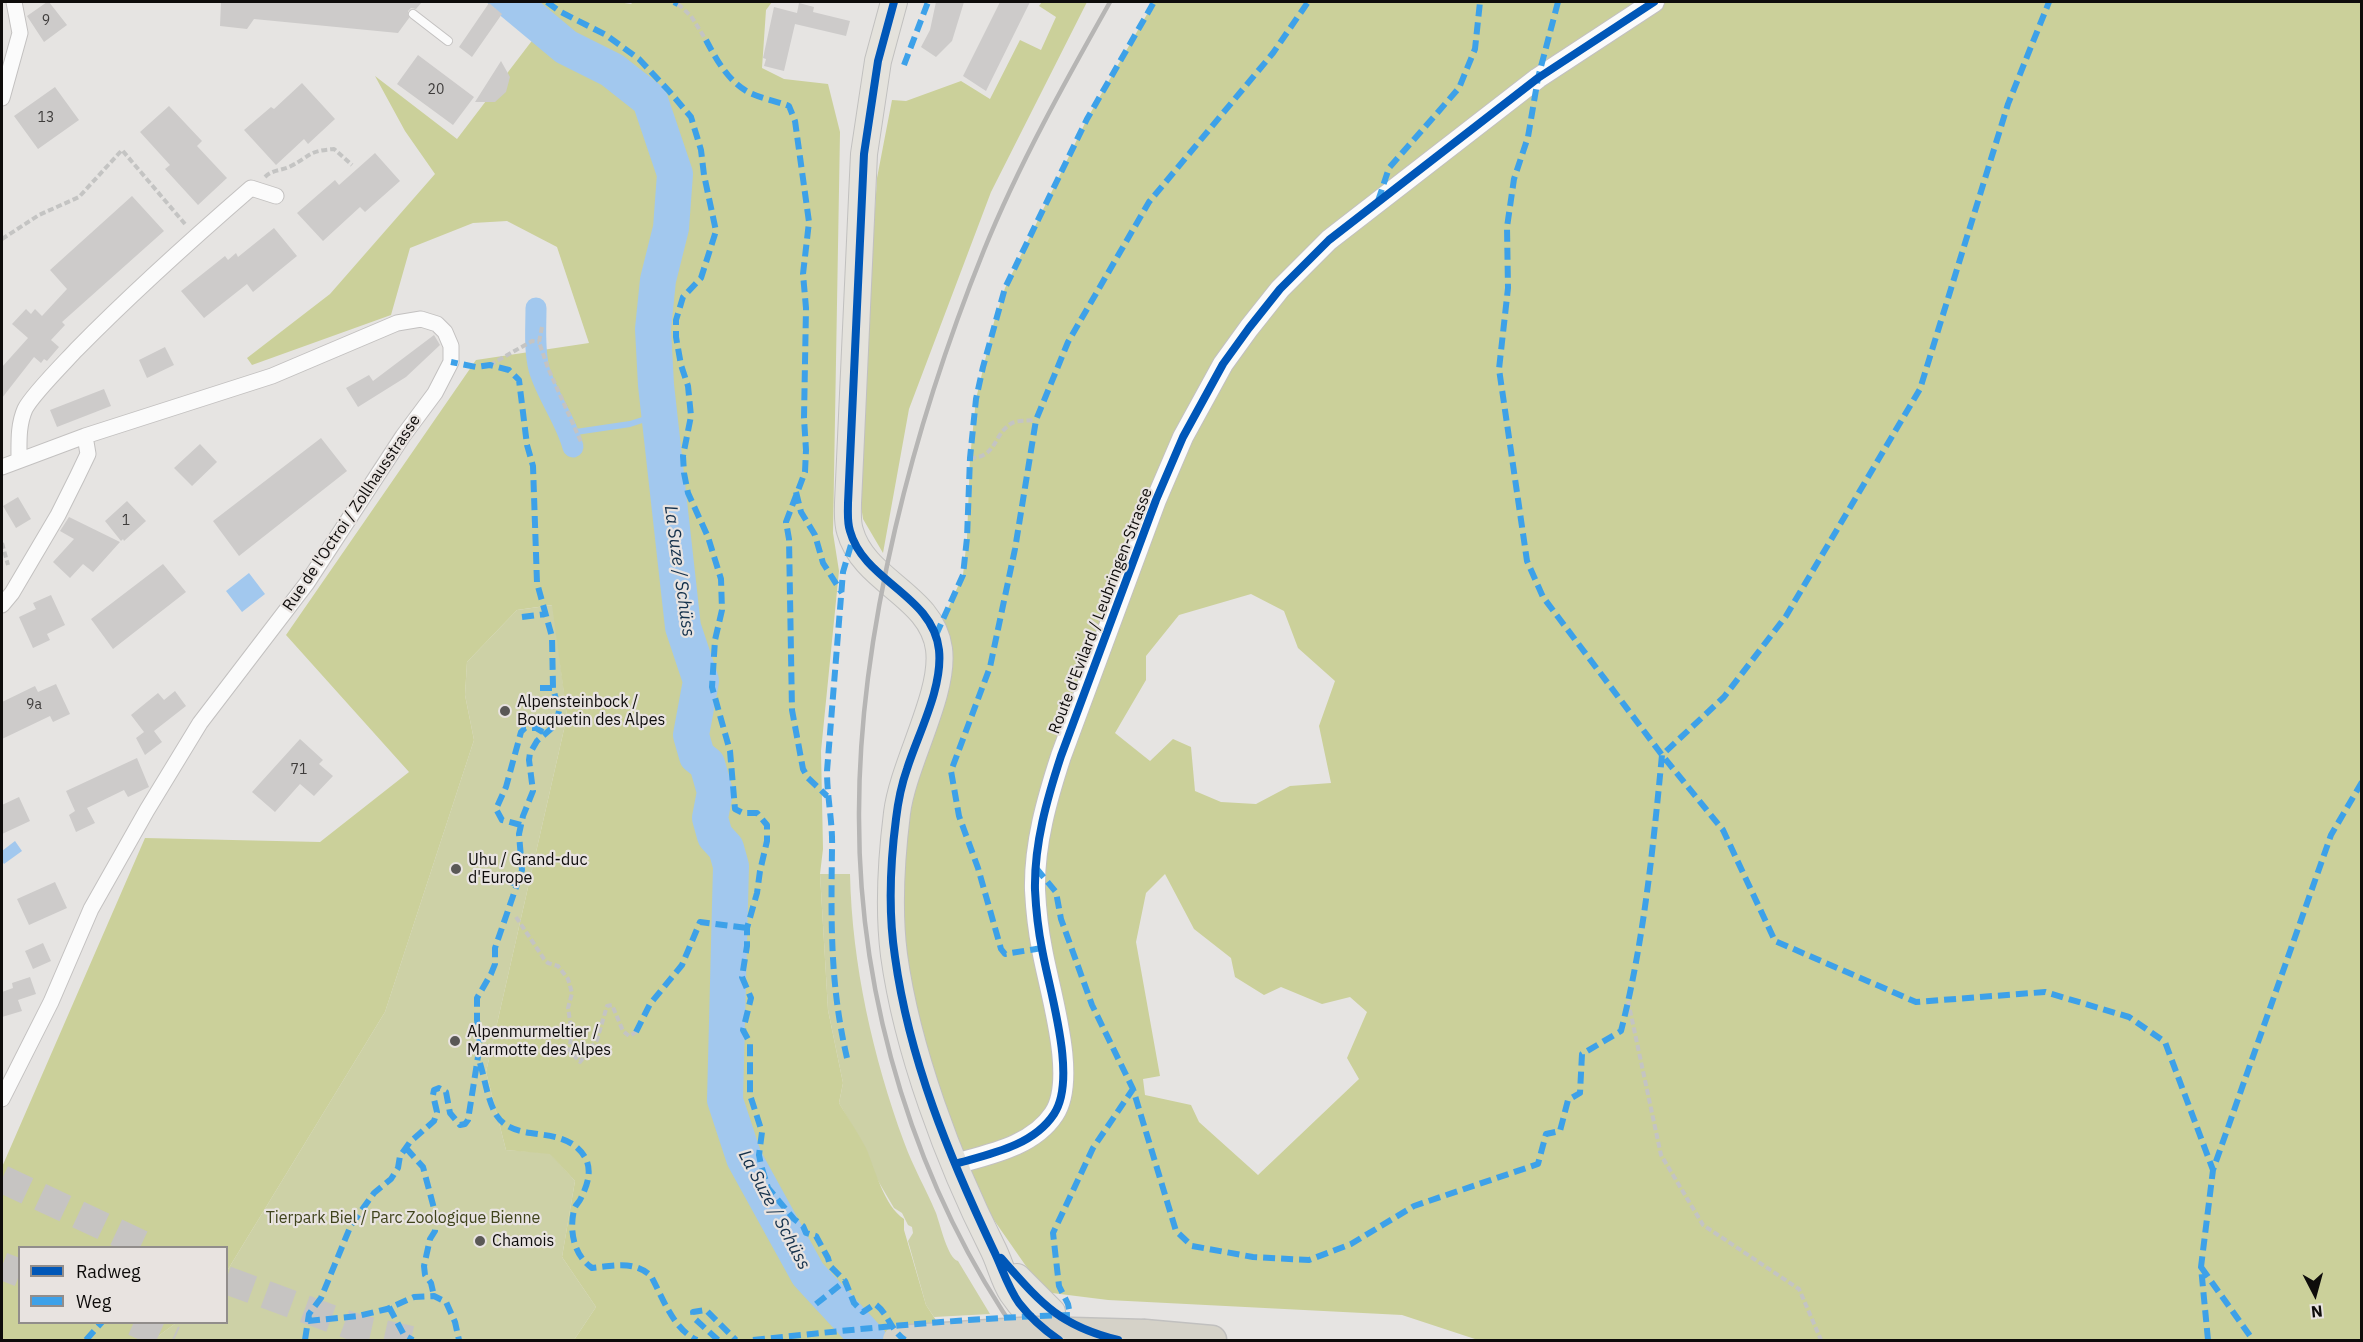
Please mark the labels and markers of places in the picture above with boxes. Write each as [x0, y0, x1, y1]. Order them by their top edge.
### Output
place label: Alpensteinbock / Bouquetin des Alpes [517, 692, 665, 730]
marker: Alpensteinbock / Bouquetin des Alpes [498, 704, 512, 718]
place label: Uhu / Grand-duc d'Europe [468, 850, 588, 888]
marker: Uhu / Grand-duc d'Europe [449, 862, 463, 876]
place label: Alpenmurmeltier / Marmotte des Alpes [467, 1022, 611, 1060]
marker: Alpenmurmeltier / Marmotte des Alpes [448, 1034, 462, 1048]
place label: Chamois [492, 1231, 554, 1251]
marker: Chamois [473, 1234, 487, 1248]

